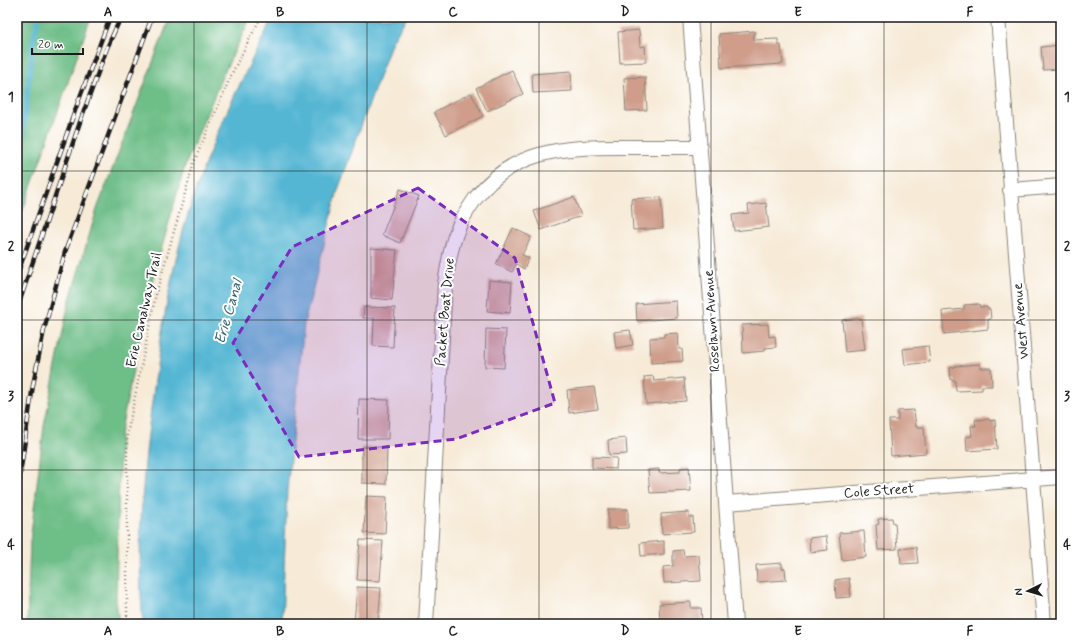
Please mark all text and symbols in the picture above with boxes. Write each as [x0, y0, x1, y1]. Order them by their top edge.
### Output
text: A [104, 4, 112, 21]
text: B [276, 4, 285, 21]
text: C [448, 4, 458, 21]
text: D [621, 4, 630, 21]
text: E [794, 4, 802, 21]
text: F [967, 4, 974, 21]
scale bar [32, 30, 83, 56]
text: 20 m [38, 37, 64, 53]
text: 1 [8, 89, 14, 106]
text: 1 [1064, 89, 1070, 106]
text: 2 [8, 238, 15, 255]
text: 2 [1064, 238, 1071, 255]
street label: Erie Canalway Trail [122, 251, 166, 369]
street label: Packet Boat Drive [431, 257, 459, 367]
street label: Roselawn Avenue [699, 269, 725, 373]
water label: Erie Canal [210, 276, 248, 346]
street label: West Avenue [1009, 282, 1033, 360]
text: 3 [8, 388, 14, 405]
text: 3 [1064, 388, 1070, 405]
street label: Cole Street [843, 480, 915, 502]
text: 4 [7, 537, 15, 554]
text: 4 [1063, 537, 1071, 554]
north arrow [1008, 571, 1048, 611]
text: N [1012, 588, 1026, 596]
text: A [104, 623, 112, 640]
text: B [276, 623, 285, 640]
text: C [448, 623, 458, 640]
text: D [621, 623, 630, 640]
text: E [794, 623, 802, 640]
text: F [967, 623, 974, 640]

